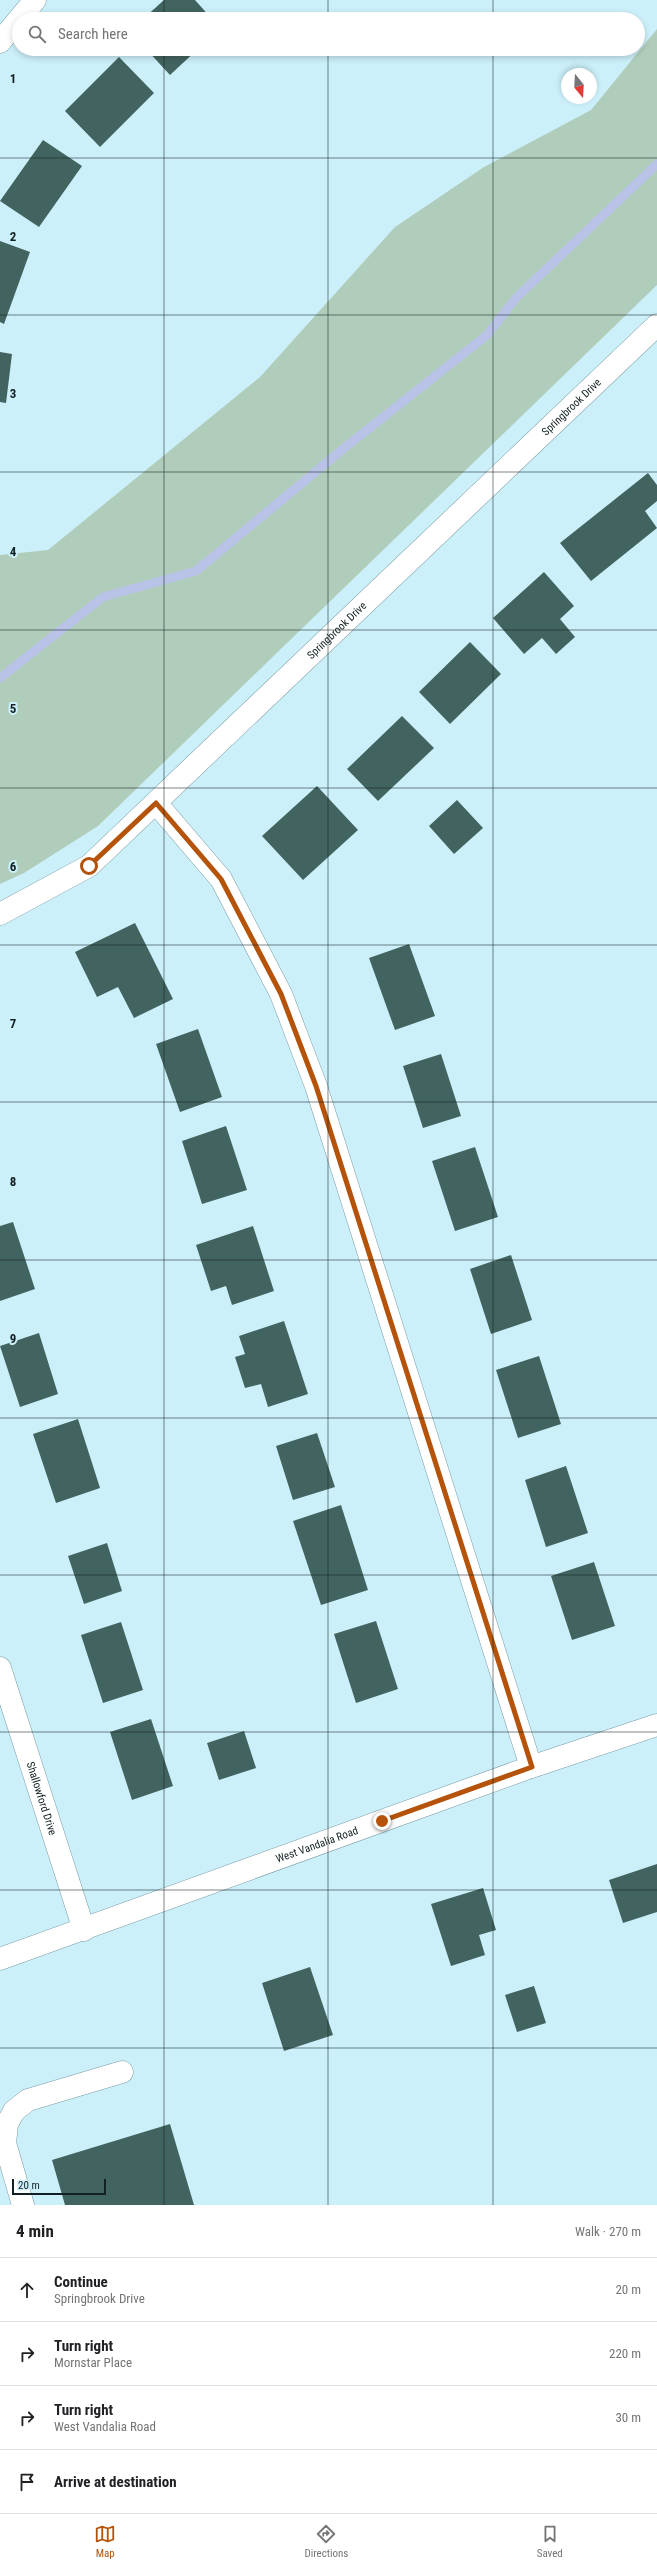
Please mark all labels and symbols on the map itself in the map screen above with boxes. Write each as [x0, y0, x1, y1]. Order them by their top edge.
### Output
north arrow [561, 68, 597, 104]
text: 1 [10, 71, 16, 86]
text: 2 [10, 229, 17, 244]
street label: Springbrook Drive [539, 376, 604, 438]
text: 3 [10, 386, 16, 401]
text: 4 [10, 544, 17, 559]
street label: Springbrook Drive [305, 599, 369, 662]
text: 5 [10, 701, 17, 716]
route start [80, 857, 98, 875]
text: 6 [10, 859, 17, 874]
text: 7 [10, 1016, 17, 1031]
text: 8 [10, 1174, 16, 1189]
text: 9 [10, 1331, 16, 1346]
street label: Shallowford Drive [24, 1760, 59, 1837]
route end [373, 1812, 391, 1830]
street label: West Vandalia Road [274, 1824, 360, 1866]
scale bar [12, 2177, 106, 2196]

